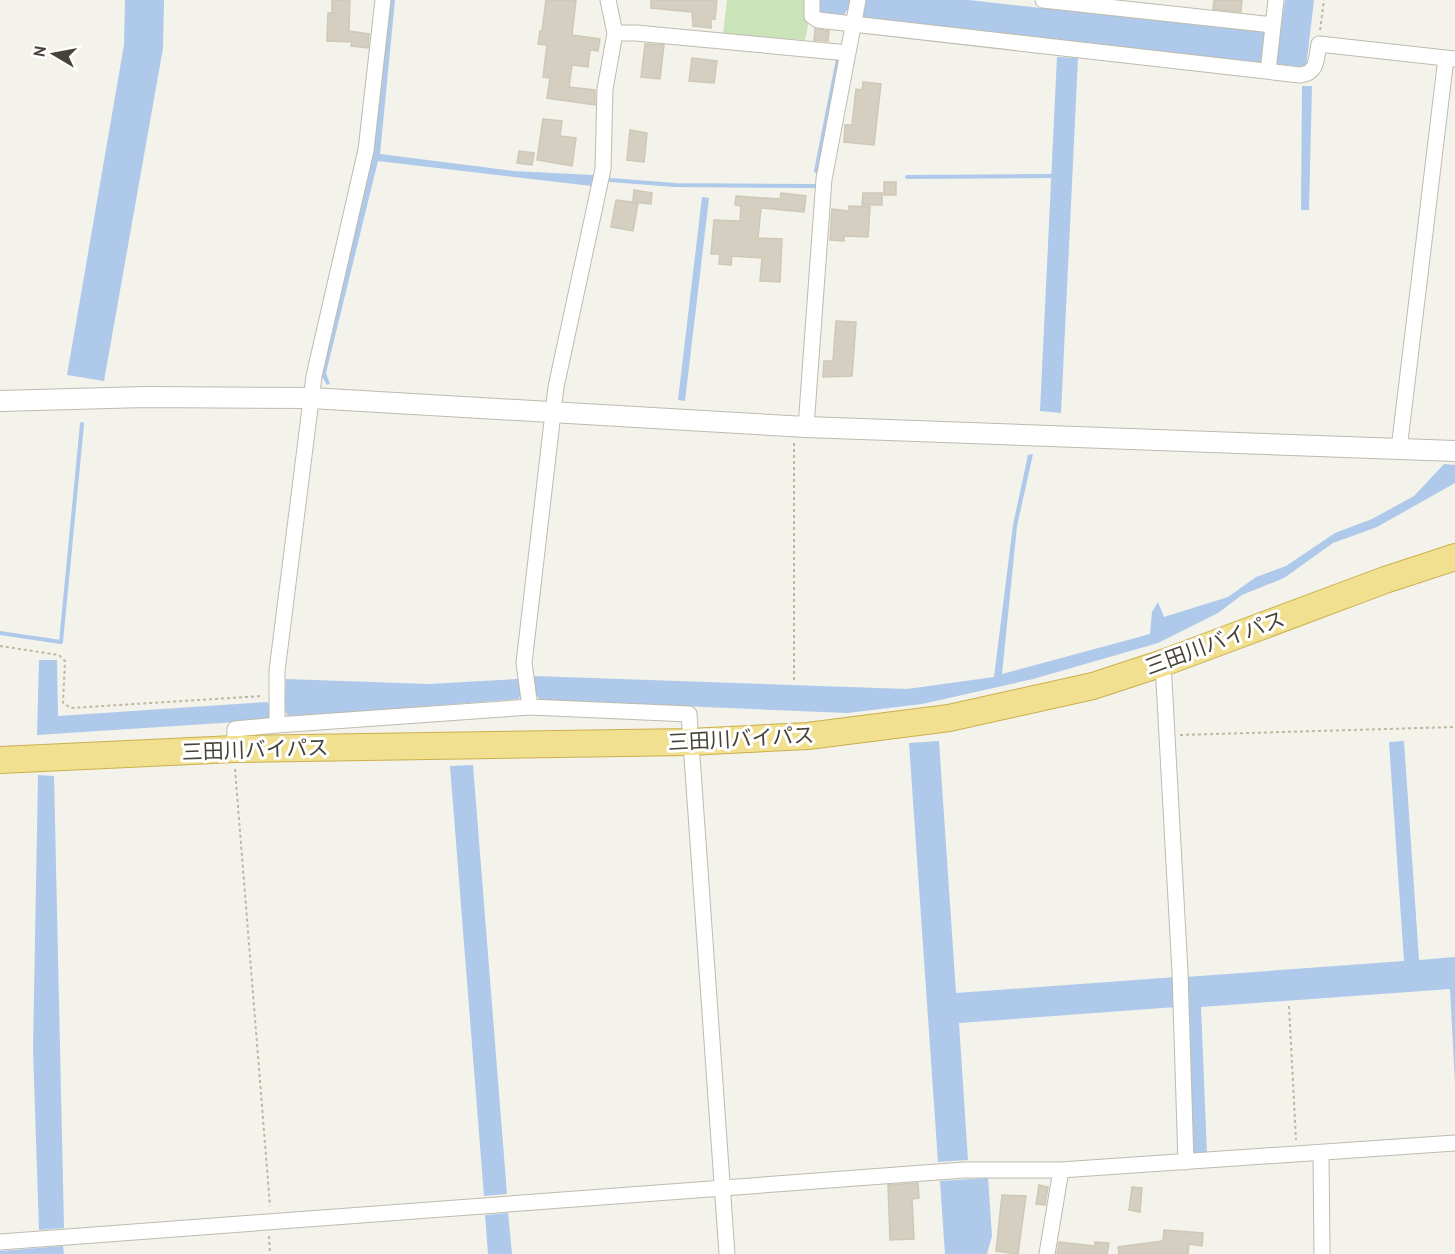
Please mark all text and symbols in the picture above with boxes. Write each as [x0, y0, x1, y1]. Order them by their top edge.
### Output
north arrow [24, 24, 84, 84]
text: N [28, 44, 50, 58]
street label: 三田川バイパス [1141, 605, 1288, 680]
street label: 三田川バイパス [667, 721, 815, 756]
street label: 三田川バイパス [181, 733, 329, 766]

